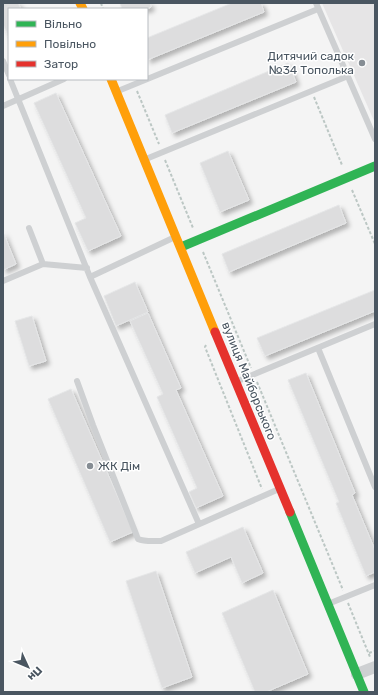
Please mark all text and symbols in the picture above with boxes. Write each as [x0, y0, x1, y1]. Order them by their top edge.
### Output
legend [8, 8, 148, 80]
text: Вільно [44, 17, 82, 31]
text: Повільно [44, 37, 96, 51]
place label: Дитячий садок №34 Тополька [268, 49, 355, 77]
text: Затор [44, 57, 78, 71]
marker: Дитячий садок №34 Тополька [357, 58, 367, 68]
street label: вулиця Майборського [219, 320, 279, 442]
place label: ЖК Дім [98, 459, 140, 473]
marker: ЖК Дім [85, 461, 95, 471]
north arrow [8, 647, 48, 687]
text: Пн [25, 664, 45, 684]

